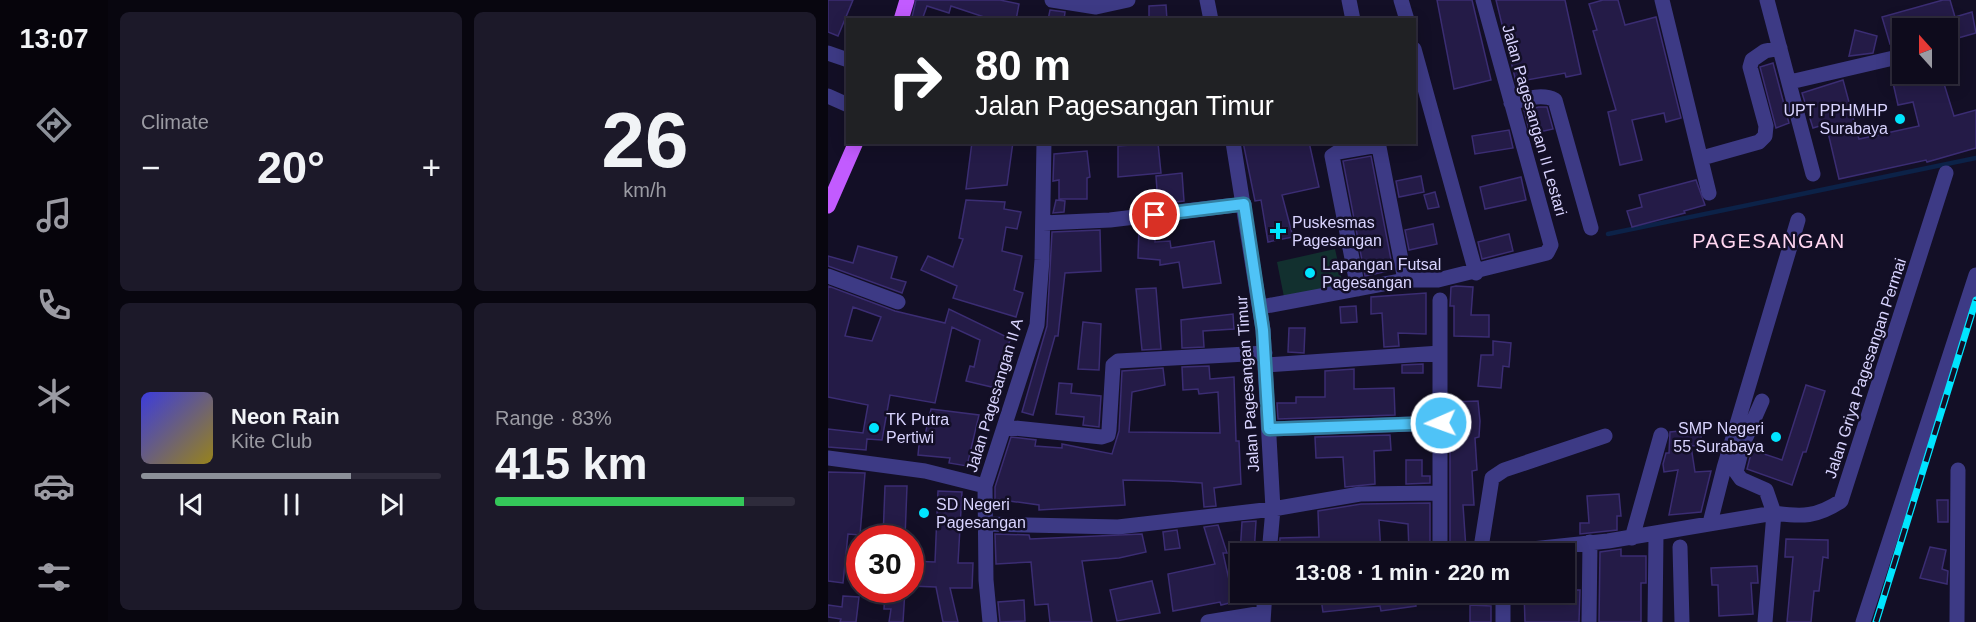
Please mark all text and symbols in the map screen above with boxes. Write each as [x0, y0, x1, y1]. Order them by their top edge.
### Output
north arrow [1892, 18, 1958, 84]
map controls [1892, 18, 1958, 84]
street label: Jalan Pagesangan II Lestari [1499, 22, 1570, 218]
text: 13:07 [19, 24, 89, 54]
icon: right [876, 42, 954, 120]
text: 80 m [975, 42, 1071, 89]
text: Jalan Pagesangan Timur [975, 91, 1274, 121]
text: 26 [602, 96, 688, 184]
place label: UPT PPHMHP Surabaya [1783, 102, 1888, 137]
icon: directions [33, 104, 75, 146]
text: Climate [141, 111, 209, 133]
marker: UPT PPHMHP Surabaya [1893, 112, 1907, 126]
text: 20° [257, 142, 325, 193]
text: − [141, 149, 160, 186]
text: + [422, 149, 441, 186]
text: km/h [623, 179, 667, 201]
pin [1129, 189, 1180, 240]
icon: music [33, 194, 75, 236]
icon: arrive [1138, 198, 1171, 231]
place label: Puskesmas Pagesangan [1292, 214, 1382, 249]
marker: Puskesmas Pagesangan [1269, 222, 1287, 240]
district label: PAGESANGAN [1692, 230, 1846, 252]
place label: Lapangan Futsal Pagesangan [1322, 256, 1441, 291]
street label: Jalan Griya Pagesangan Permai [1822, 256, 1909, 480]
marker: Lapangan Futsal Pagesangan [1303, 266, 1317, 280]
icon: phone [33, 284, 75, 326]
street label: Jalan Pagesangan Timur [1233, 294, 1262, 473]
street label: Jalan Pagesangan II A [963, 316, 1026, 474]
icon: climate [33, 375, 75, 417]
position arrow [1409, 391, 1473, 455]
text: Neon Rain [231, 404, 340, 429]
text: Range · 83% [495, 407, 612, 429]
place label: TK Putra Pertiwi [886, 411, 949, 446]
place label: SMP Negeri 55 Surabaya [1673, 420, 1764, 455]
marker: TK Putra Pertiwi [867, 421, 881, 435]
text: Kite Club [231, 430, 312, 452]
marker: SMP Negeri 55 Surabaya [1769, 430, 1783, 444]
text: 415 km [495, 438, 648, 489]
icon: car [33, 465, 75, 507]
icon: previous [175, 488, 208, 521]
icon: pause [275, 488, 308, 521]
icon: next [375, 488, 408, 521]
place label: SD Negeri Pagesangan [936, 496, 1026, 531]
marker: SD Negeri Pagesangan [917, 506, 931, 520]
speed limit sign: 30 [846, 525, 924, 603]
icon: filters [33, 556, 75, 598]
text: 13:08 · 1 min · 220 m [1295, 560, 1510, 585]

